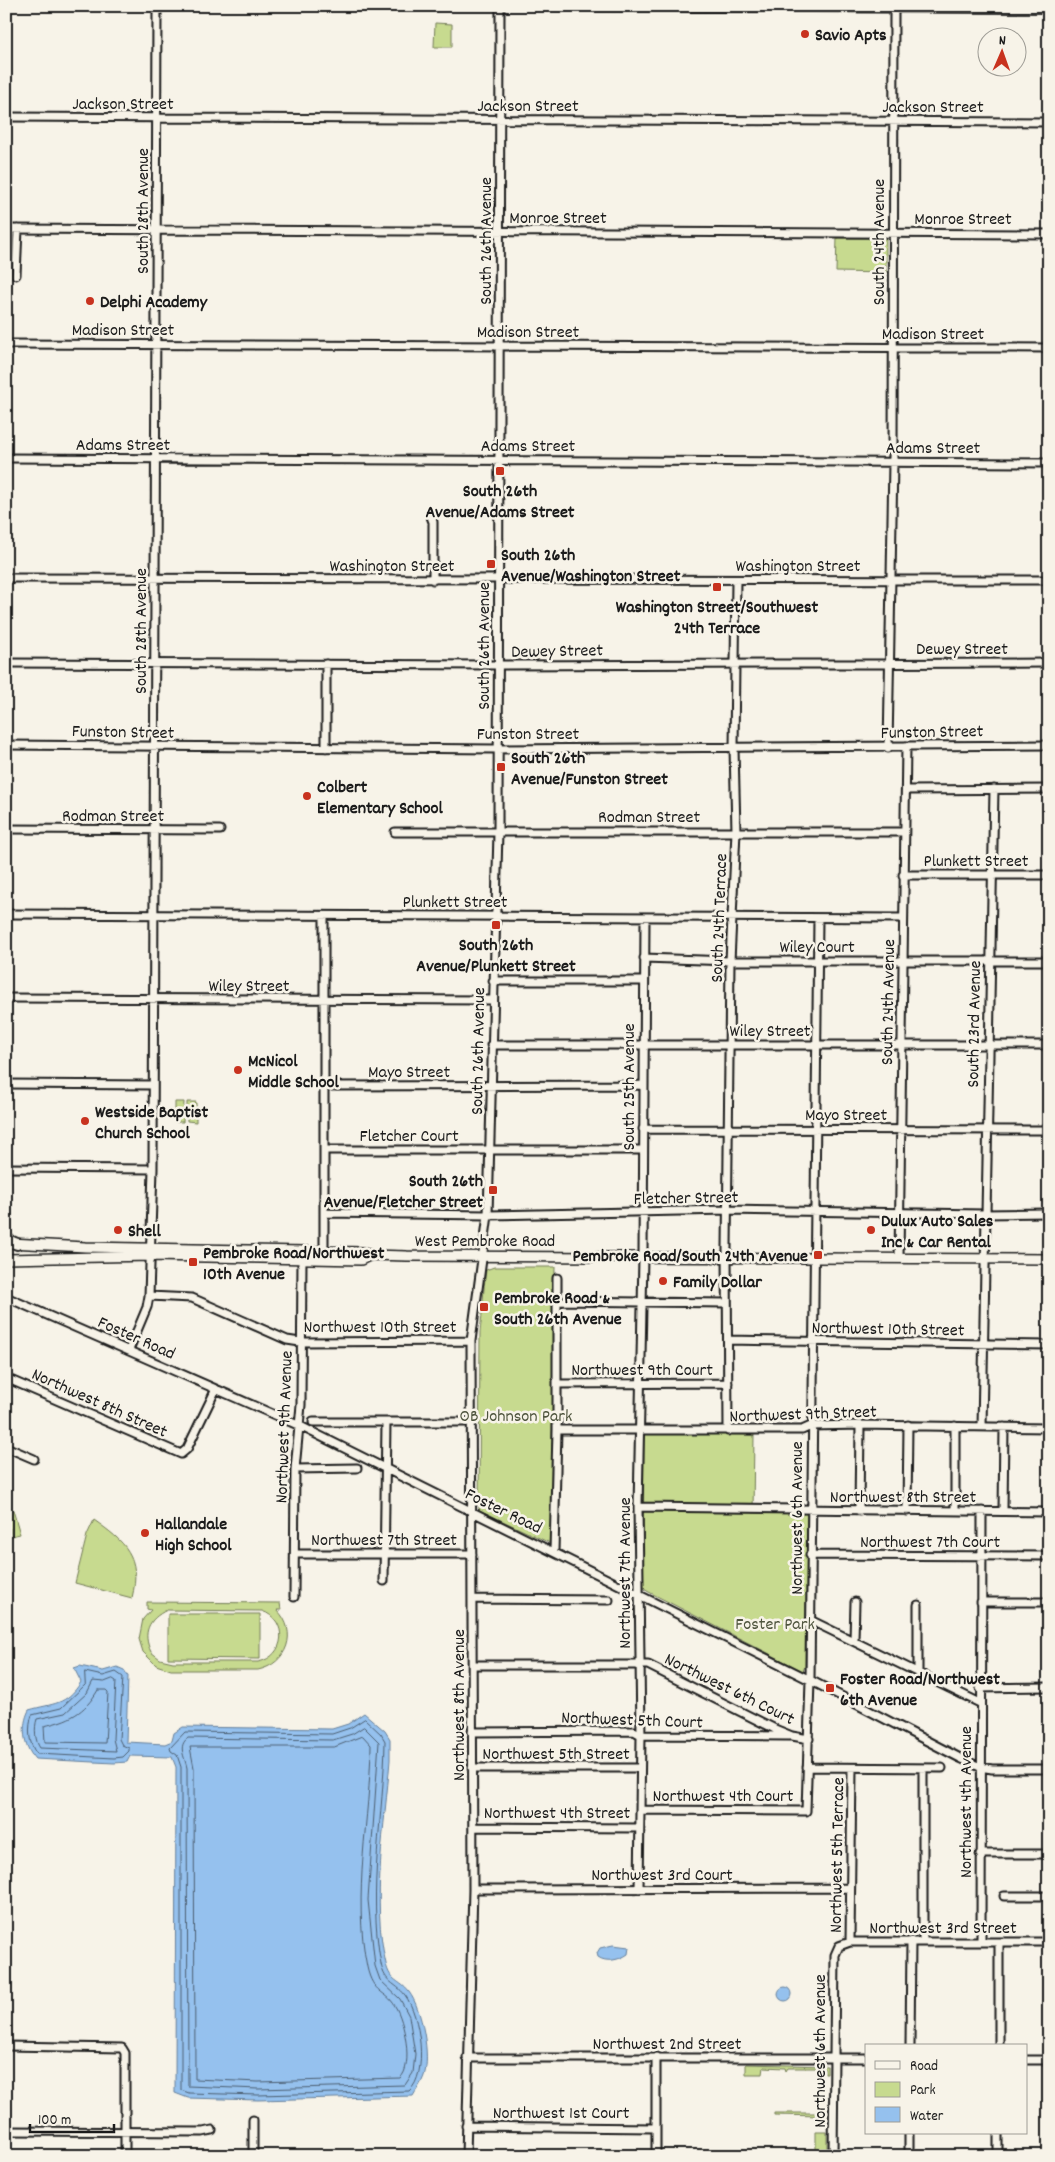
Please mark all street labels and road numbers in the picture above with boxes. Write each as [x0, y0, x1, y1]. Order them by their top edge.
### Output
street label: Jackson Street [72, 93, 174, 118]
street label: Jackson Street [477, 95, 579, 120]
street label: Jackson Street [882, 96, 984, 121]
street label: South 28th Avenue [132, 148, 157, 274]
street label: South 26th Avenue [475, 177, 500, 305]
street label: South 24th Avenue [868, 179, 893, 305]
street label: Monroe Street [509, 207, 607, 232]
street label: Monroe Street [914, 208, 1012, 233]
street label: Madison Street [72, 319, 175, 344]
street label: Madison Street [477, 321, 580, 346]
street label: Madison Street [882, 323, 985, 348]
street label: Adams Street [76, 434, 171, 459]
street label: Adams Street [481, 435, 576, 460]
street label: Adams Street [886, 437, 981, 462]
street label: Washington Street [330, 555, 455, 580]
street label: Washington Street [736, 555, 861, 580]
street label: South 28th Avenue [130, 568, 155, 694]
street label: South 26th Avenue [473, 582, 498, 710]
street label: Dewey Street [916, 638, 1008, 663]
street label: Dewey Street [511, 639, 604, 666]
street label: Funston Street [71, 720, 175, 747]
street label: Funston Street [881, 720, 984, 747]
street label: Funston Street [477, 723, 580, 748]
street label: Rodman Street [62, 805, 164, 830]
street label: Rodman Street [598, 806, 700, 831]
street label: Plunkett Street [924, 850, 1029, 875]
street label: South 24th Terrace [706, 853, 735, 983]
street label: Plunkett Street [403, 891, 508, 916]
street label: Wiley Court [779, 936, 855, 961]
street label: South 24th Avenue [876, 939, 903, 1065]
street label: South 23rd Avenue [962, 960, 989, 1088]
street label: Wiley Street [209, 975, 290, 1000]
street label: South 26th Avenue [466, 987, 493, 1115]
street label: Wiley Street [730, 1020, 811, 1045]
street label: South 25th Avenue [618, 1023, 643, 1151]
street label: Mayo Street [368, 1061, 450, 1086]
street label: Mayo Street [805, 1104, 887, 1129]
street label: Fletcher Court [359, 1125, 459, 1150]
street label: Fletcher Street [633, 1186, 739, 1213]
street label: West Pembroke Road [415, 1230, 555, 1255]
street label: Foster Road [93, 1311, 179, 1368]
street label: Northwest 10th Street [304, 1316, 457, 1341]
street label: Northwest 10th Street [811, 1317, 965, 1344]
street label: Northwest 9th Avenue [270, 1350, 301, 1504]
street label: Northwest 9th Court [571, 1359, 713, 1384]
street label: Northwest 8th Street [27, 1363, 171, 1446]
street label: Northwest 9th Street [729, 1400, 877, 1431]
street label: Northwest 6th Avenue [786, 1441, 811, 1595]
street label: Foster Road [460, 1483, 546, 1542]
street label: Northwest 8th Street [830, 1486, 976, 1511]
street label: Northwest 7th Avenue [614, 1497, 639, 1649]
street label: Northwest 7th Street [311, 1529, 457, 1554]
street label: Northwest 7th Court [860, 1531, 1000, 1556]
street label: Northwest 8th Avenue [448, 1629, 473, 1781]
street label: Northwest 6th Court [660, 1648, 799, 1733]
street label: Northwest 5th Court [561, 1707, 703, 1736]
street label: Northwest 4th Avenue [955, 1726, 980, 1878]
street label: Northwest 5th Street [482, 1743, 630, 1768]
street label: Northwest 5th Terrace [825, 1777, 852, 1933]
street label: Northwest 4th Court [653, 1785, 794, 1810]
street label: Northwest 4th Street [484, 1802, 631, 1827]
street label: Northwest 3rd Court [591, 1864, 733, 1889]
street label: Northwest 3rd Street [869, 1917, 1017, 1942]
street label: Northwest 6th Avenue [809, 1974, 834, 2128]
street label: Northwest 2nd Street [593, 2033, 742, 2058]
street label: Northwest 1st Court [493, 2102, 630, 2127]

